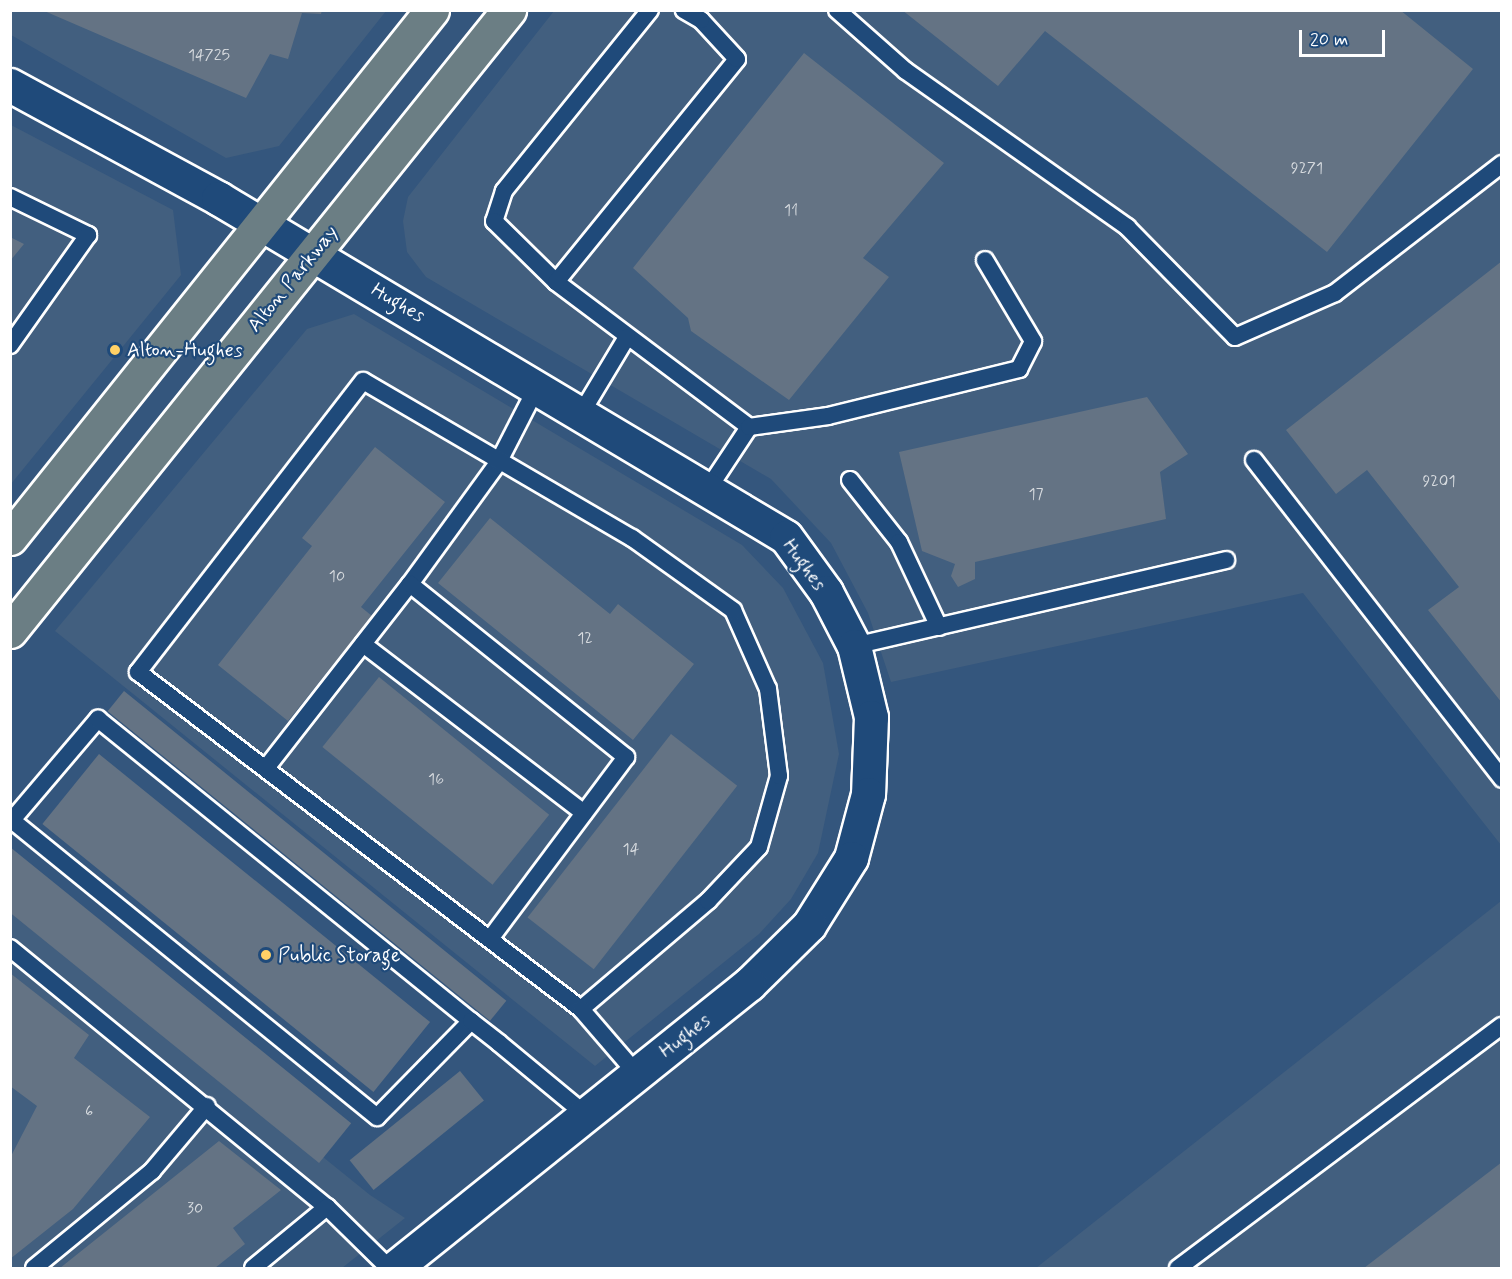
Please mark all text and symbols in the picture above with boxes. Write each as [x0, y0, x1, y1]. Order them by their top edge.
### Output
scale bar [1302, 18, 1388, 56]
text: 20 m [1310, 28, 1348, 52]
house number: 14725 [188, 46, 230, 66]
house number: 9271 [1291, 159, 1323, 179]
house number: 11 [784, 201, 798, 221]
street label: Alton Parkway [244, 222, 342, 336]
street label: Hughes [367, 278, 429, 328]
place label: Alton-Hughes [127, 338, 243, 362]
marker: Alton-Hughes [108, 343, 122, 357]
house number: 9201 [1422, 472, 1456, 492]
house number: 17 [1028, 485, 1044, 505]
street label: Hughes [777, 534, 831, 596]
house number: 10 [329, 567, 345, 587]
house number: 12 [577, 629, 593, 649]
house number: 16 [428, 770, 444, 790]
house number: 14 [623, 840, 639, 860]
place label: Public Storage [278, 943, 400, 967]
marker: Public Storage [259, 948, 273, 962]
street label: Hughes [655, 1008, 715, 1064]
house number: 6 [85, 1102, 93, 1122]
house number: 30 [187, 1199, 203, 1219]

